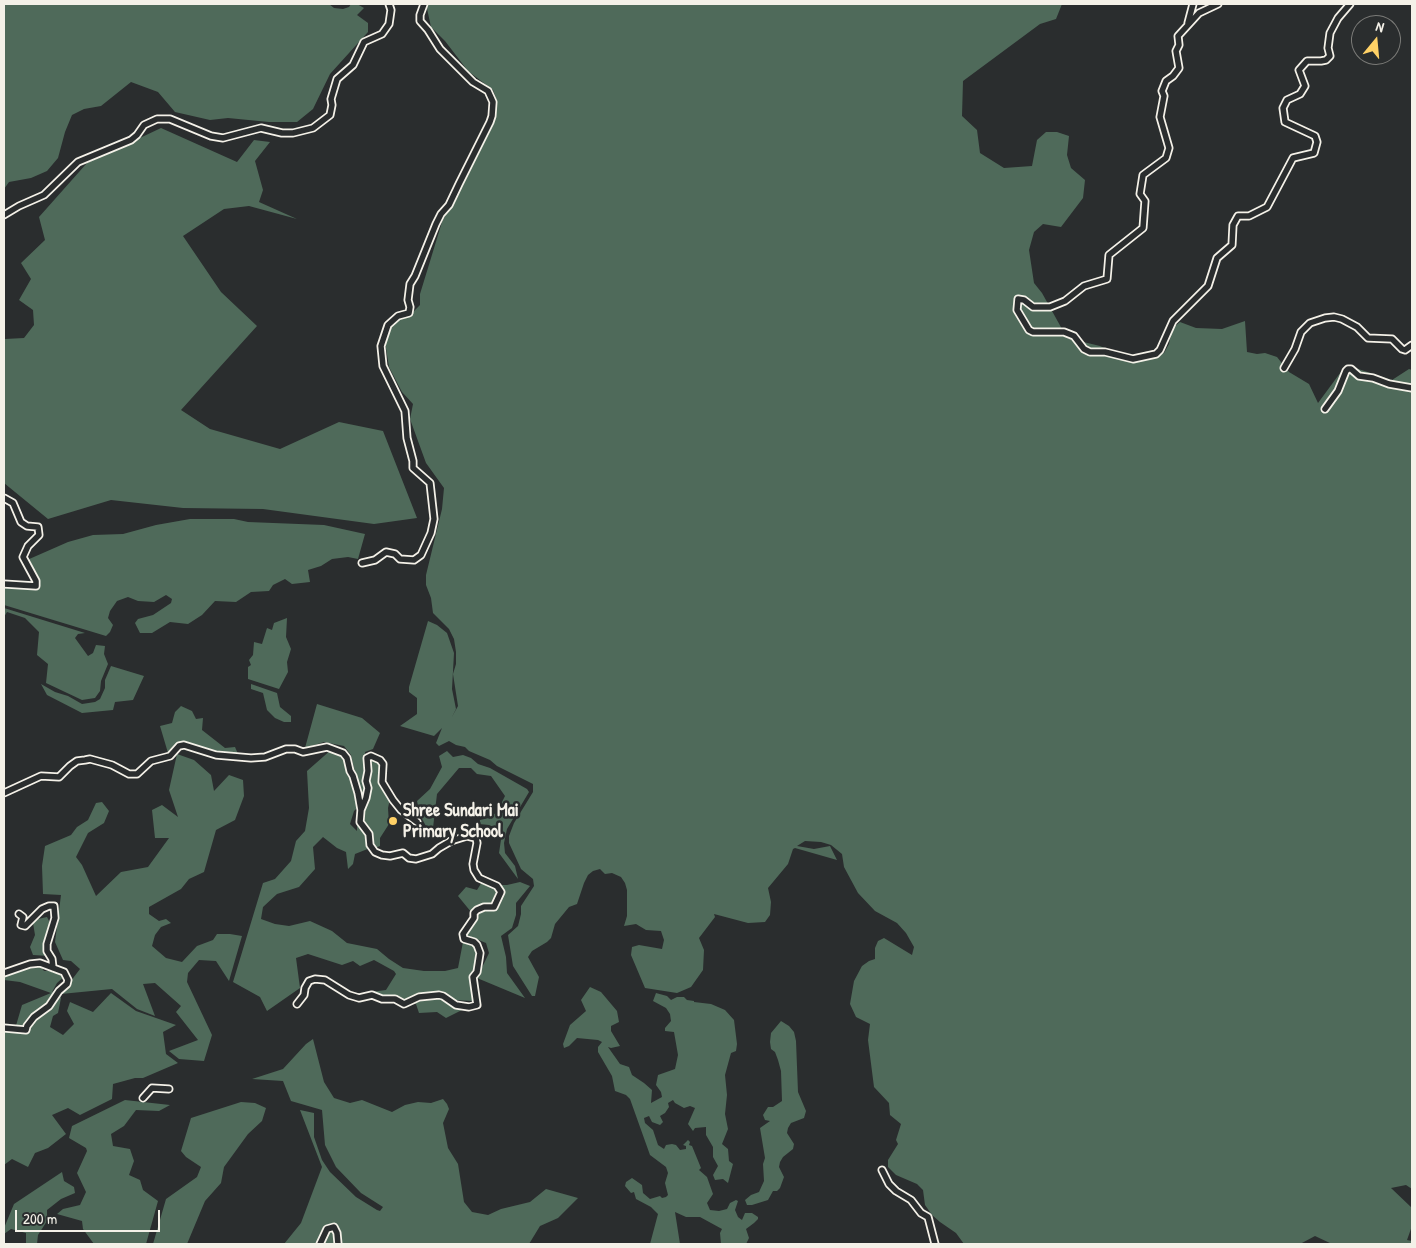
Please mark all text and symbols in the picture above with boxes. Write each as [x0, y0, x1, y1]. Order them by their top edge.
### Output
north arrow [1351, 15, 1401, 65]
text: N [1374, 16, 1387, 36]
place label: Shree Sundari Mai Primary School [403, 800, 519, 842]
marker: Shree Sundari Mai Primary School [387, 815, 399, 827]
scale bar [18, 1200, 162, 1232]
text: 200 m [23, 1208, 57, 1229]

